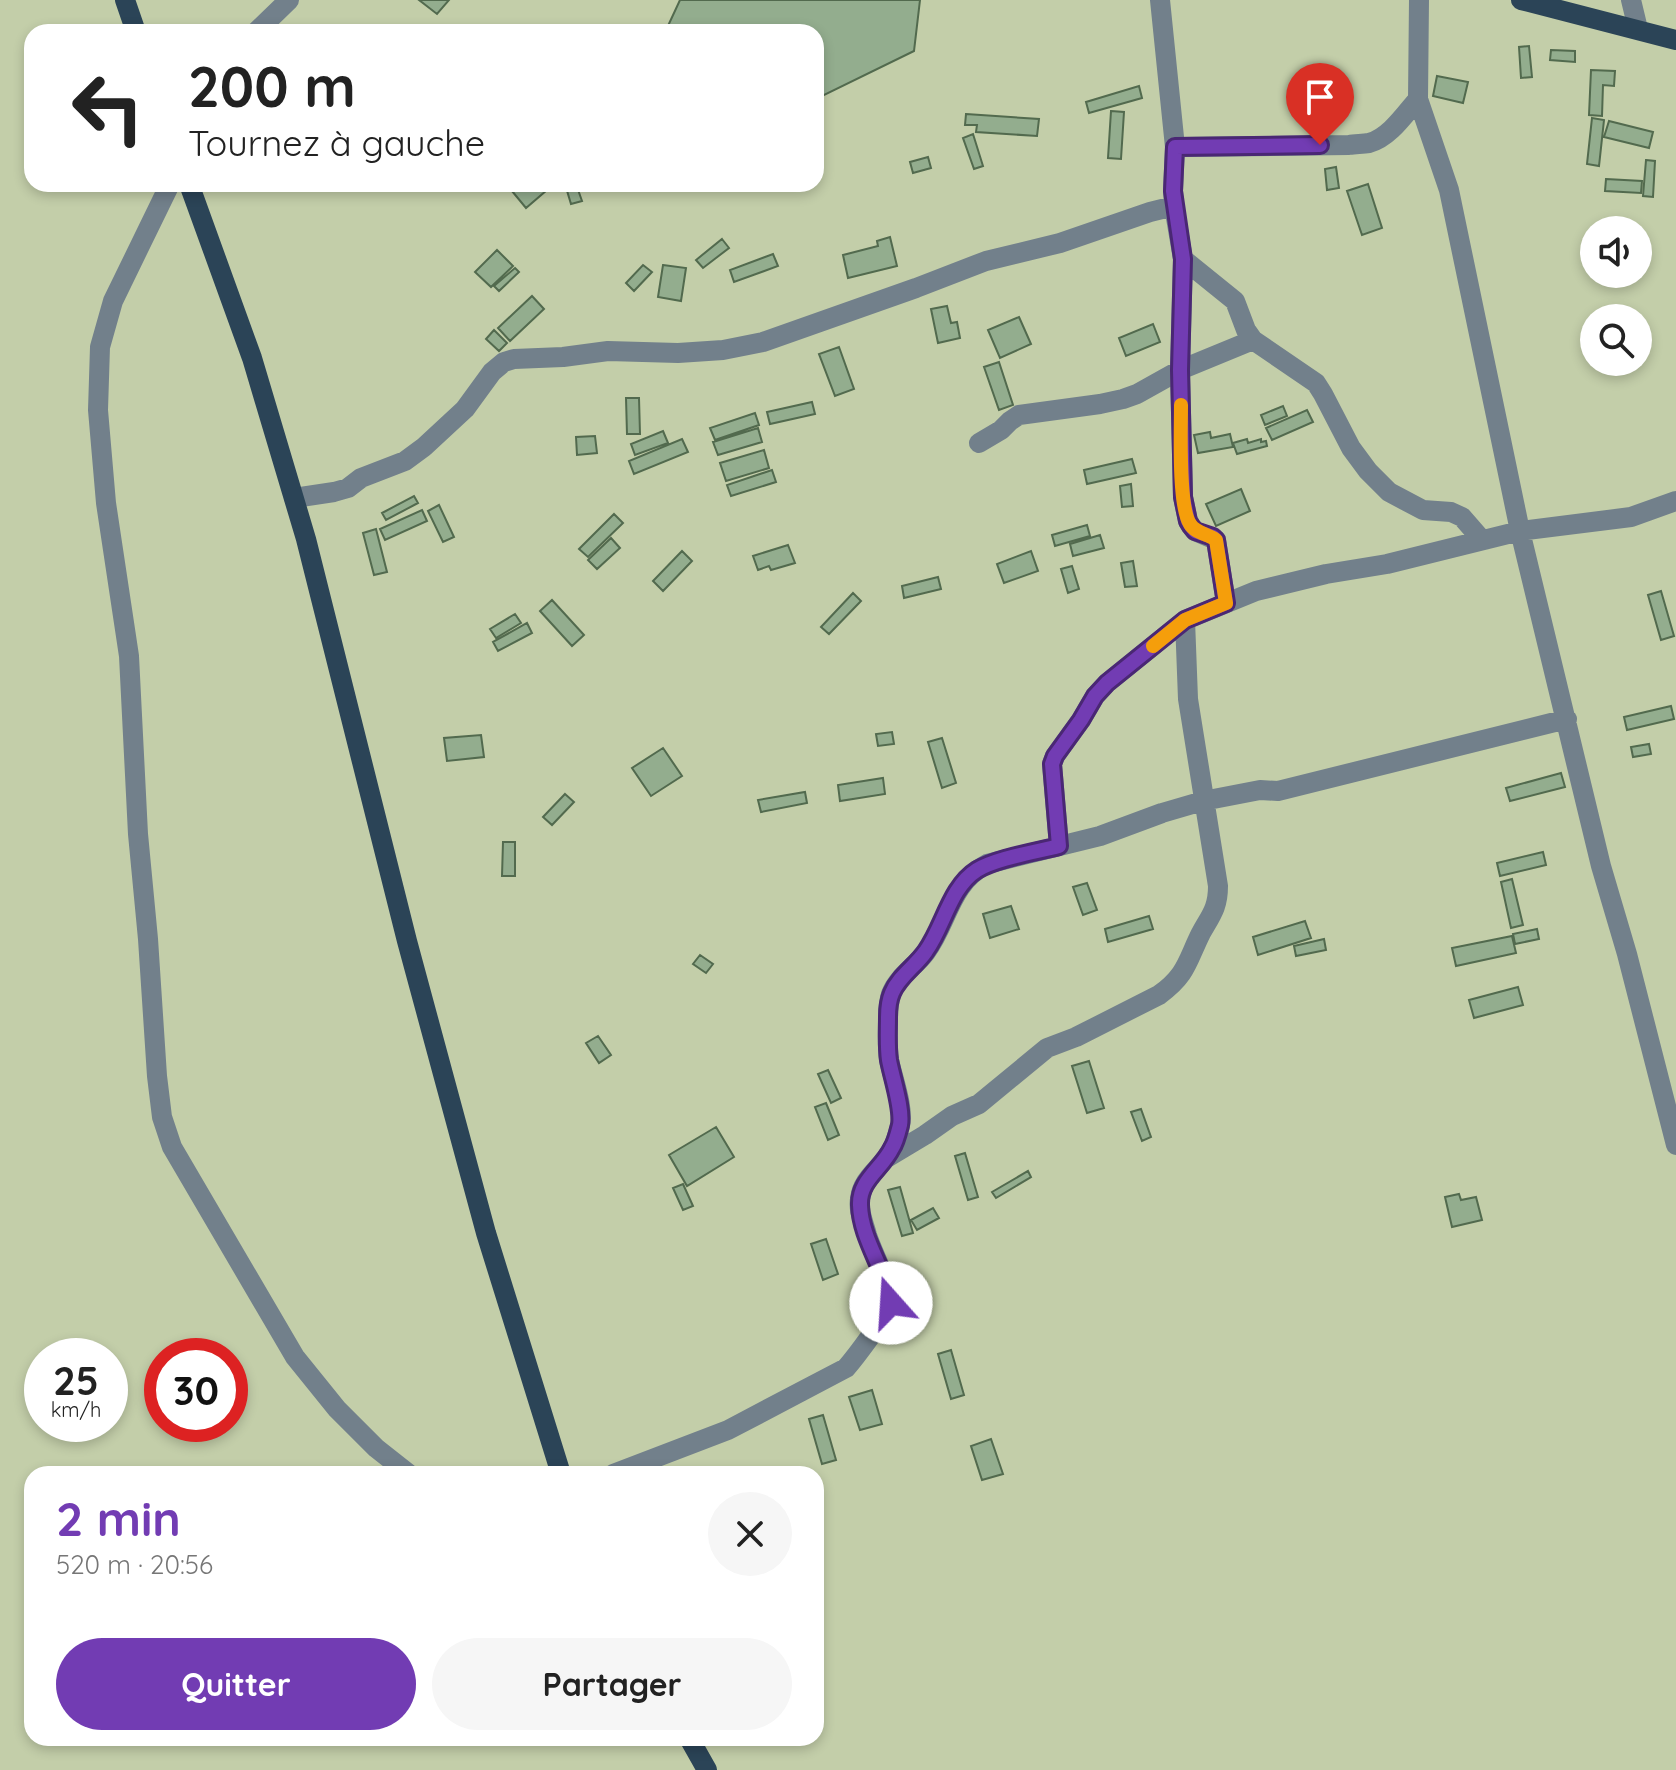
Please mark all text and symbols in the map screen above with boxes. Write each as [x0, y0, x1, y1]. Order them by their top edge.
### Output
text: 200 m [188, 51, 356, 121]
icon: left [56, 56, 160, 160]
pin [1286, 63, 1354, 145]
icon: arrive [1298, 75, 1342, 119]
text: Tournez à gauche [188, 120, 485, 165]
map controls [1580, 216, 1652, 376]
button: sound [1580, 216, 1652, 288]
button: search [1580, 304, 1652, 376]
position arrow [849, 1261, 933, 1345]
speed limit sign: 30 [144, 1338, 248, 1442]
text: 25 [53, 1355, 99, 1405]
text: km/h [51, 1397, 101, 1422]
text: 2 min [56, 1488, 181, 1548]
button: close [708, 1492, 792, 1576]
text: 520 m · 20:56 [56, 1548, 213, 1581]
button: Quitter [56, 1638, 416, 1730]
button: Partager [432, 1638, 792, 1730]

